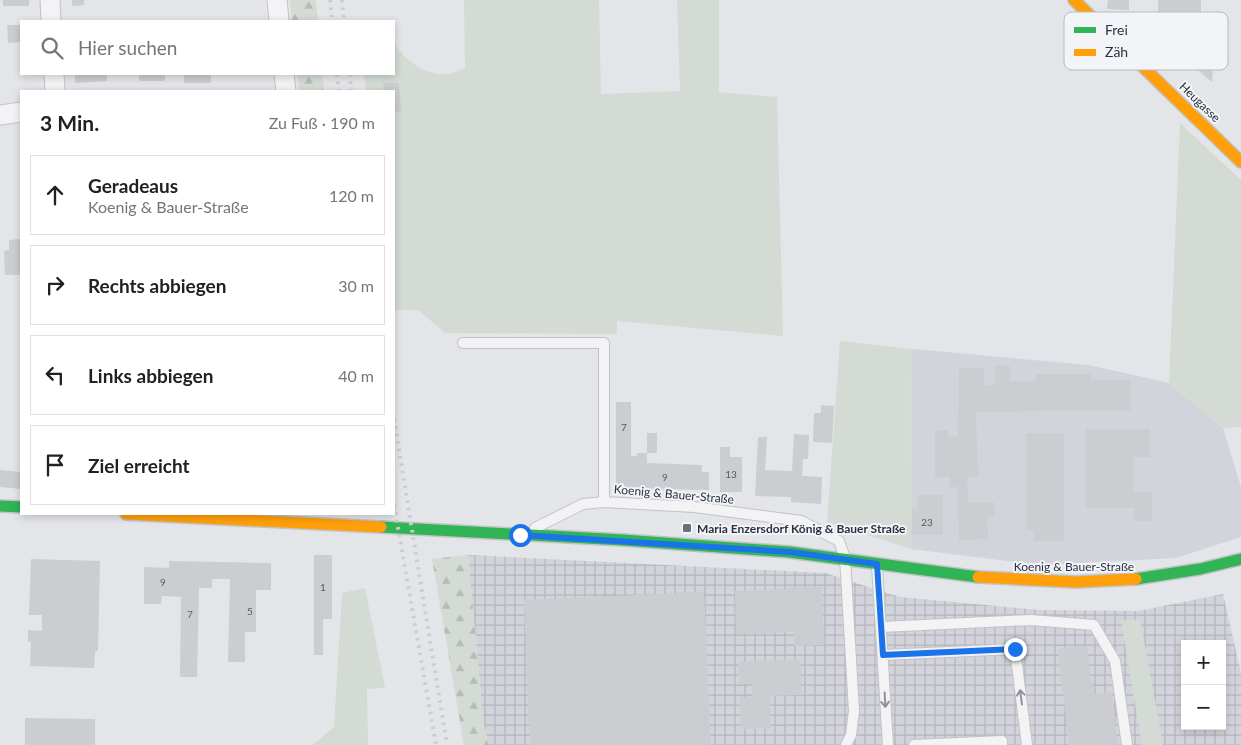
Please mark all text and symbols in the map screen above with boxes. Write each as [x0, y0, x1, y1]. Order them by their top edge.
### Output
legend [1064, 12, 1228, 70]
search box [20, 20, 395, 75]
text: Frei [1105, 21, 1128, 38]
icon: search [38, 34, 66, 62]
text: Hier suchen [78, 36, 177, 59]
text: Zäh [1105, 43, 1128, 60]
street label: Heugasse [1176, 79, 1224, 125]
text: 3 Min. [40, 110, 99, 135]
text: Zu Fuß · 190 m [269, 113, 375, 132]
text: Geradeaus [88, 174, 178, 197]
icon: ahead [41, 181, 69, 209]
text: 120 m [329, 186, 374, 205]
text: Koenig & Bauer-Straße [88, 197, 249, 216]
icon: right [41, 271, 69, 299]
text: Rechts abbiegen [88, 274, 226, 297]
text: 30 m [338, 276, 374, 295]
icon: left [41, 361, 69, 389]
text: Links abbiegen [88, 364, 213, 387]
text: 40 m [338, 366, 374, 385]
house number: 7 [621, 421, 627, 433]
icon: arrive [41, 451, 69, 479]
text: Ziel erreicht [88, 454, 190, 477]
house number: 13 [725, 468, 737, 480]
house number: 9 [662, 471, 668, 483]
street label: Koenig & Bauer-Straße [613, 481, 735, 507]
house number: 23 [921, 516, 933, 528]
place label: Maria Enzersdorf König & Bauer Straße [697, 521, 906, 536]
marker: Maria Enzersdorf König & Bauer Straße [681, 522, 693, 534]
route start [509, 524, 532, 547]
street label: Koenig & Bauer-Straße [1014, 559, 1134, 574]
house number: 9 [160, 576, 166, 588]
house number: 1 [320, 581, 326, 593]
house number: 5 [247, 605, 253, 617]
house number: 7 [187, 608, 193, 620]
route end [1004, 638, 1027, 661]
map controls [1181, 640, 1226, 730]
button: + [1181, 640, 1226, 685]
button: − [1181, 685, 1226, 730]
one-way arrow [1016, 689, 1026, 705]
one-way arrow [881, 692, 890, 708]

